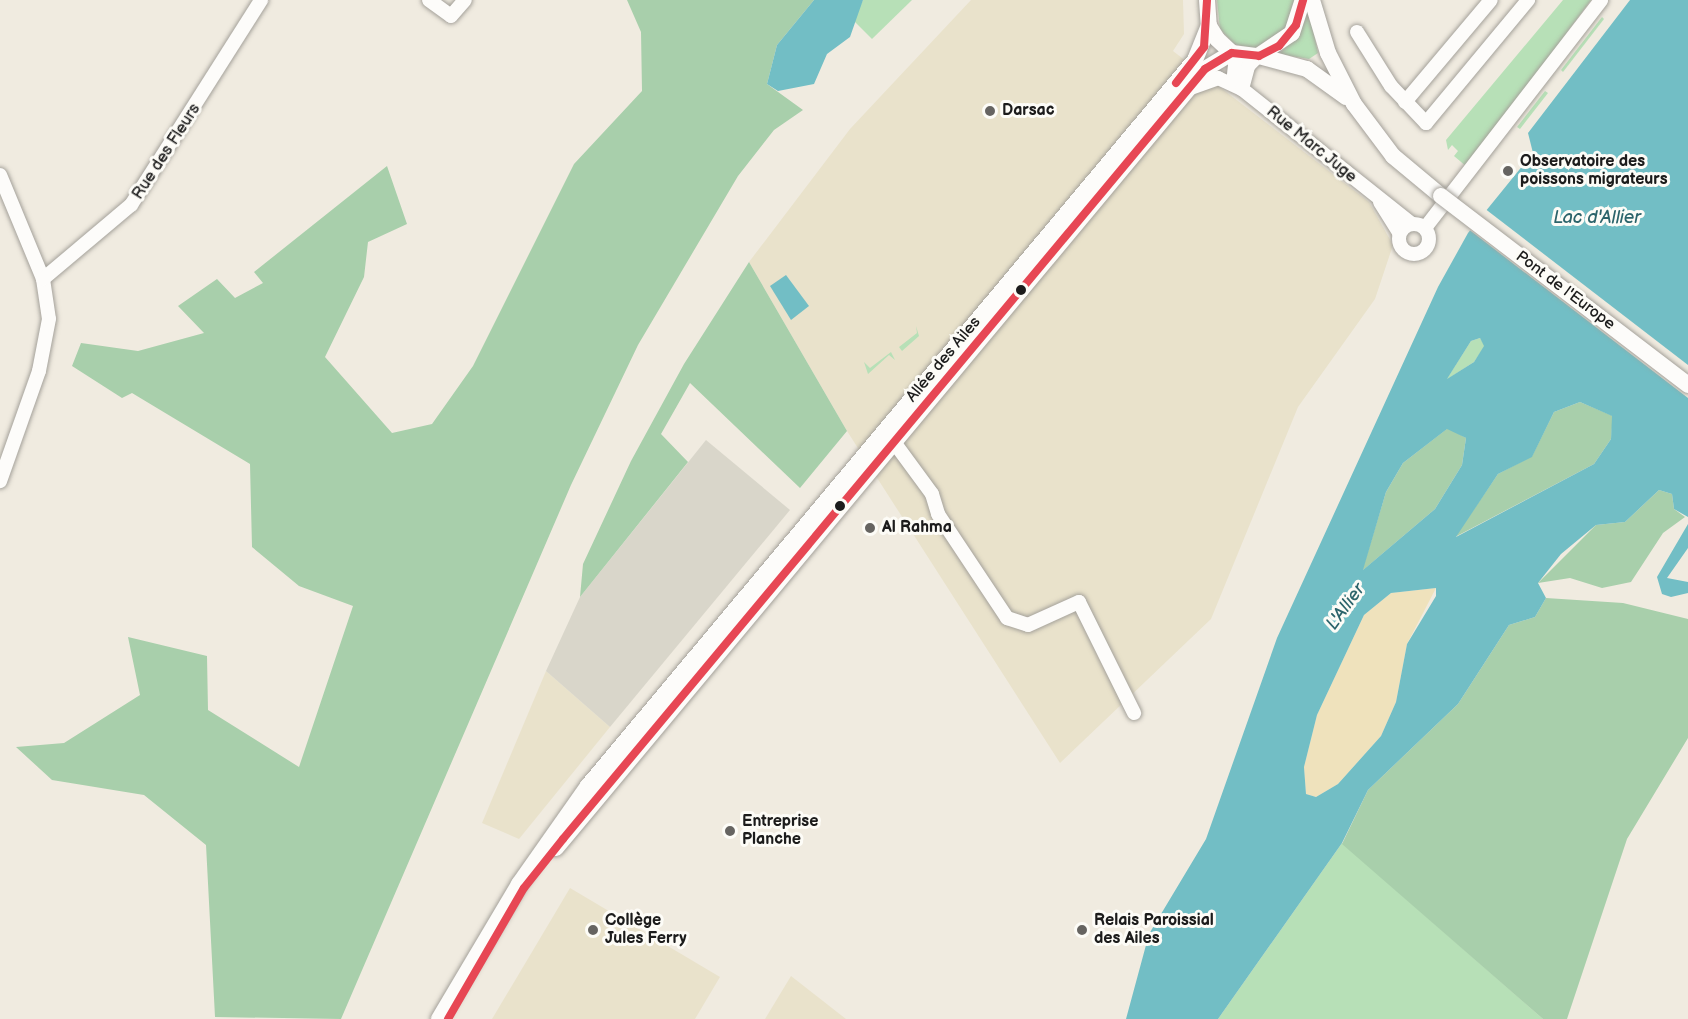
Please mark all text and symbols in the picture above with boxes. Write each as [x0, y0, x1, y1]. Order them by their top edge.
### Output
street label: Rue des Fleurs [129, 101, 205, 203]
place label: Darsac [1002, 101, 1055, 121]
street label: Rue Marc Juge [1262, 103, 1360, 187]
marker: Darsac [983, 104, 997, 118]
place label: Observatoire des poissons migrateurs [1520, 152, 1668, 190]
marker: Observatoire des poissons migrateurs [1501, 164, 1515, 178]
water label: Lac d'Allier [1553, 207, 1641, 229]
street label: Pont de l'Europe [1512, 247, 1618, 335]
unlabelled marker [1015, 284, 1027, 296]
street label: Allée des Ailes [903, 313, 985, 407]
unlabelled marker [834, 500, 846, 512]
place label: Al Rahma [882, 518, 952, 538]
marker: Al Rahma [863, 521, 877, 535]
water label: L'Allier [1322, 580, 1370, 634]
place label: Entreprise Planche [742, 812, 818, 850]
marker: Entreprise Planche [723, 824, 737, 838]
place label: Collège Jules Ferry [605, 911, 686, 949]
place label: Relais Paroissial des Ailes [1094, 911, 1214, 949]
marker: Collège Jules Ferry [586, 923, 600, 937]
marker: Relais Paroissial des Ailes [1075, 923, 1089, 937]

